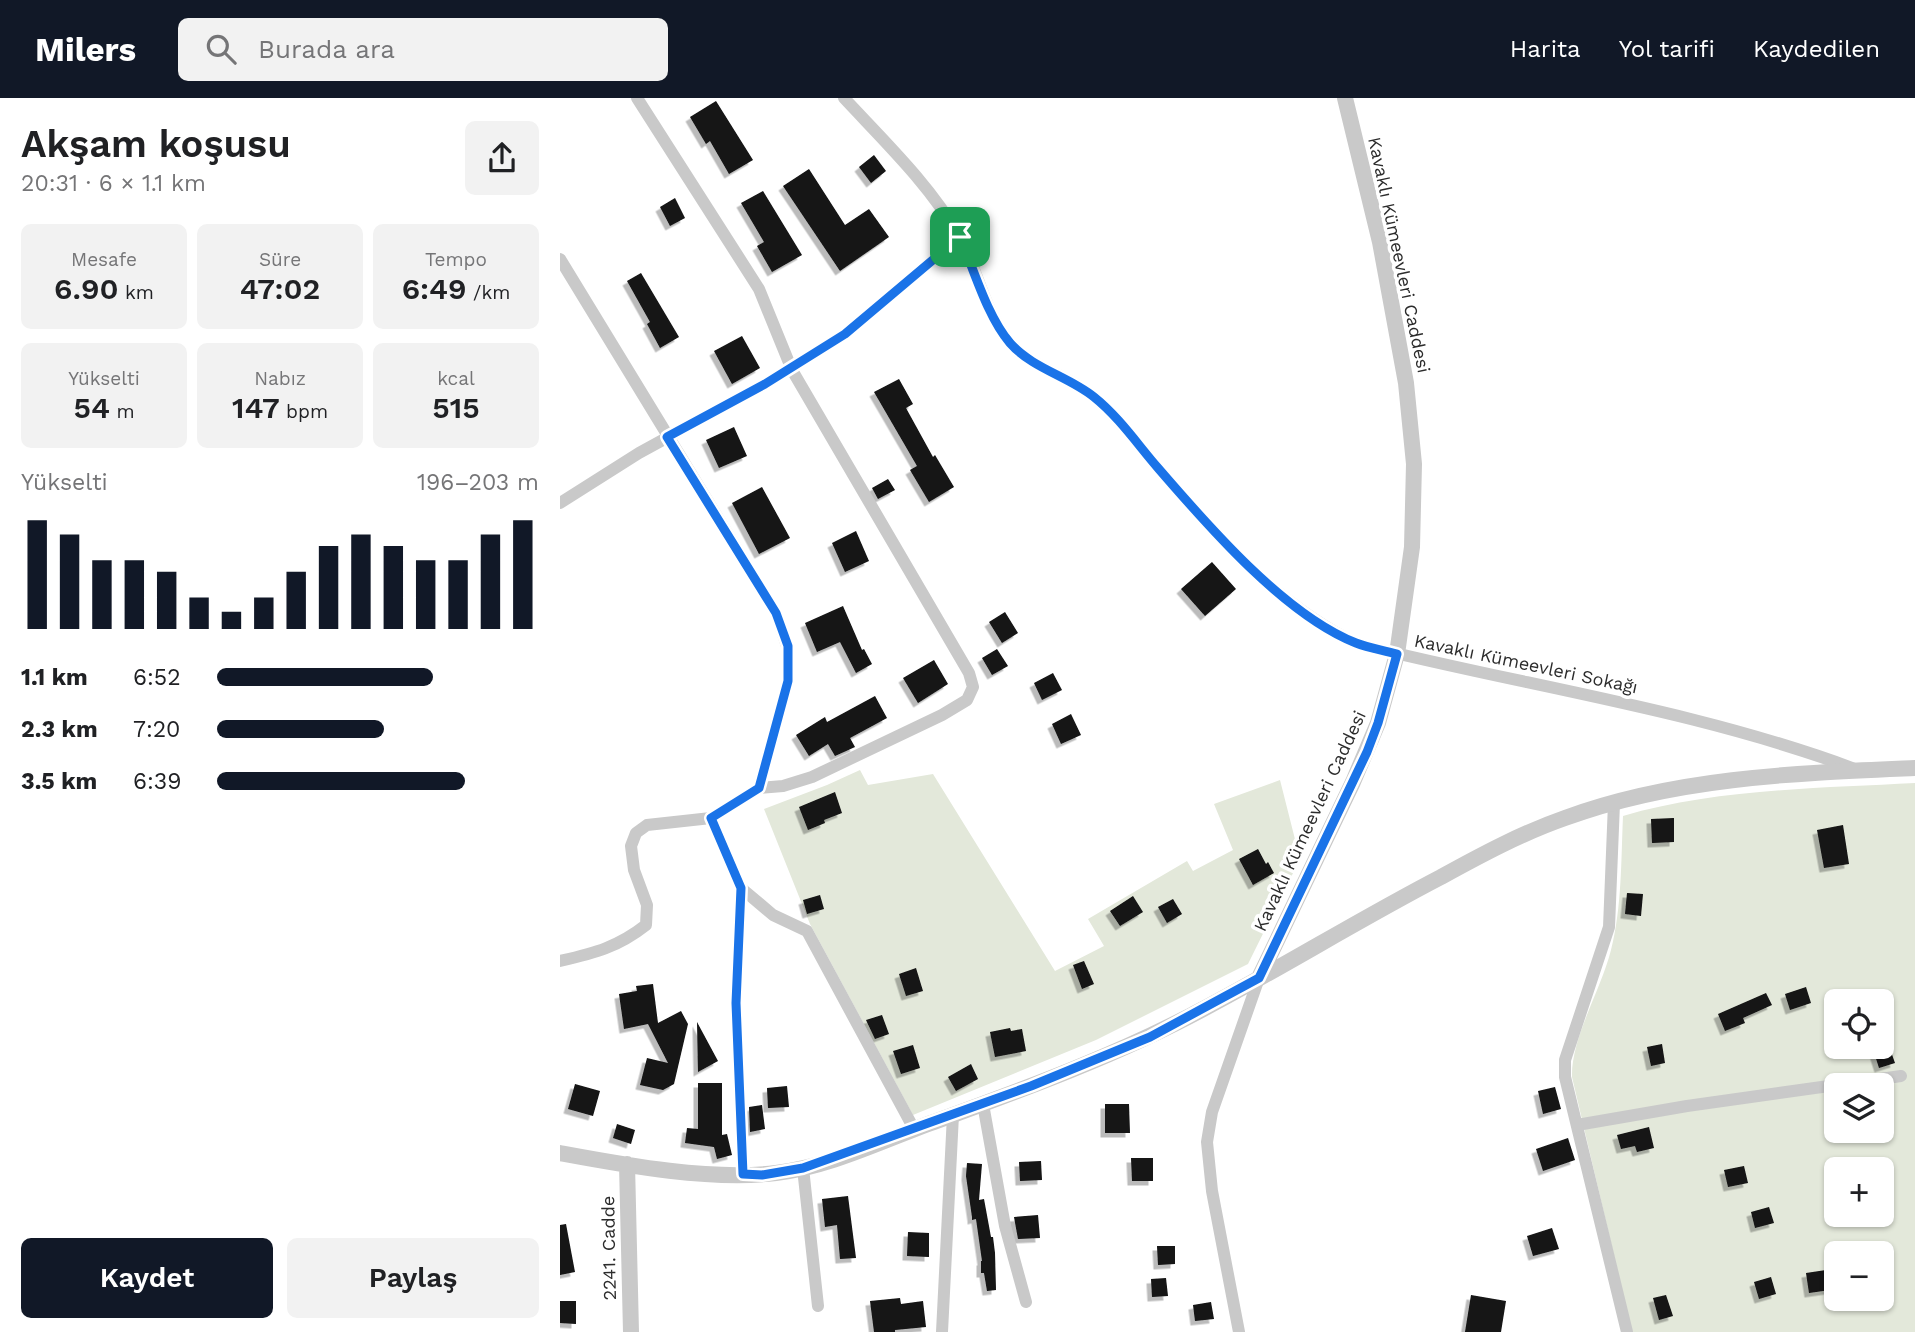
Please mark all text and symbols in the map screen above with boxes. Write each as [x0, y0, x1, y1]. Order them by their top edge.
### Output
search box [178, 18, 668, 81]
text: Milers [35, 30, 136, 69]
icon: search [202, 30, 240, 68]
text: Burada ara [258, 34, 395, 64]
text: Harita [1510, 35, 1581, 63]
text: Yol tarifi [1619, 35, 1715, 63]
text: Kaydedilen [1753, 35, 1880, 63]
button: share [465, 121, 539, 195]
text: Akşam koşusu [21, 122, 291, 166]
street label: Kavaklı Kümeevleri Caddesi [1364, 135, 1435, 375]
text: 20:31 · 6 × 1.1 km [21, 170, 206, 197]
pin [930, 207, 990, 267]
icon: arrive [941, 218, 979, 256]
text: Mesafe [71, 248, 137, 271]
text: Süre [259, 248, 301, 271]
text: Tempo [425, 248, 487, 271]
text: 6.90 [54, 271, 119, 306]
text: 47:02 [240, 271, 320, 306]
text: 6:49 [402, 271, 467, 306]
text: km [119, 281, 154, 304]
text: /km [467, 281, 510, 304]
text: Yükselti [68, 367, 140, 390]
text: Nabız [254, 367, 306, 390]
text: kcal [437, 367, 475, 390]
text: 54 [73, 390, 110, 425]
text: 147 [232, 390, 280, 425]
text: 515 [432, 390, 480, 425]
text: m [110, 400, 135, 423]
text: bpm [280, 400, 328, 423]
text: Yükselti [21, 469, 108, 496]
text: 196–203 m [417, 469, 539, 496]
street label: Kavaklı Kümeevleri Sokağı [1412, 630, 1640, 697]
text: 1.1 km [21, 664, 88, 691]
text: 6:52 [133, 664, 181, 691]
street label: Kavaklı Kümeevleri Caddesi [1249, 707, 1370, 934]
text: 2.3 km [21, 716, 98, 743]
text: 7:20 [133, 716, 180, 743]
text: 3.5 km [21, 768, 97, 795]
text: 6:39 [133, 768, 181, 795]
map controls [1824, 989, 1894, 1311]
button: locate [1824, 989, 1894, 1059]
button: layers [1824, 1073, 1894, 1143]
button: + [1824, 1157, 1894, 1227]
street label: 2241. Cadde [597, 1196, 620, 1300]
button: Kaydet [21, 1238, 273, 1318]
button: Paylaş [287, 1238, 539, 1318]
button: − [1824, 1241, 1894, 1311]

